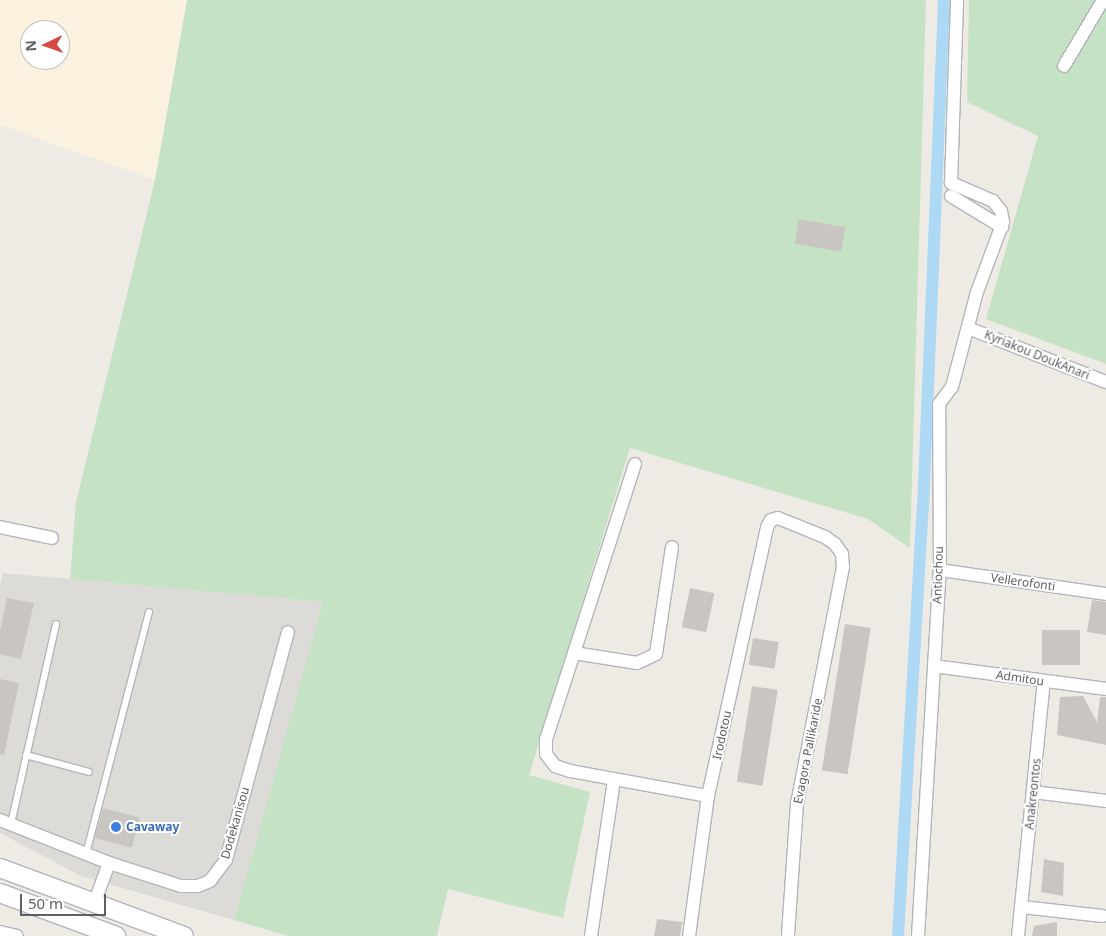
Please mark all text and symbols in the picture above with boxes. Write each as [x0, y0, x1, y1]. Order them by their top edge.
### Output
north arrow [20, 20, 70, 70]
text: N [21, 40, 40, 52]
street label: Kyriakou DoukAnari [982, 327, 1092, 383]
street label: Antiochou [930, 546, 946, 604]
street label: Vellerofonti [990, 570, 1056, 594]
street label: Admitou [995, 668, 1045, 688]
street label: Evagora Pallikaride [791, 697, 825, 805]
street label: Irodotou [710, 709, 734, 761]
street label: Anakreontos [1022, 758, 1044, 830]
street label: Dodekanisou [218, 785, 252, 861]
place label: Cavaway [126, 820, 179, 834]
marker: Cavaway [110, 821, 122, 833]
scale bar [22, 884, 109, 916]
text: 50 m [28, 893, 63, 913]

